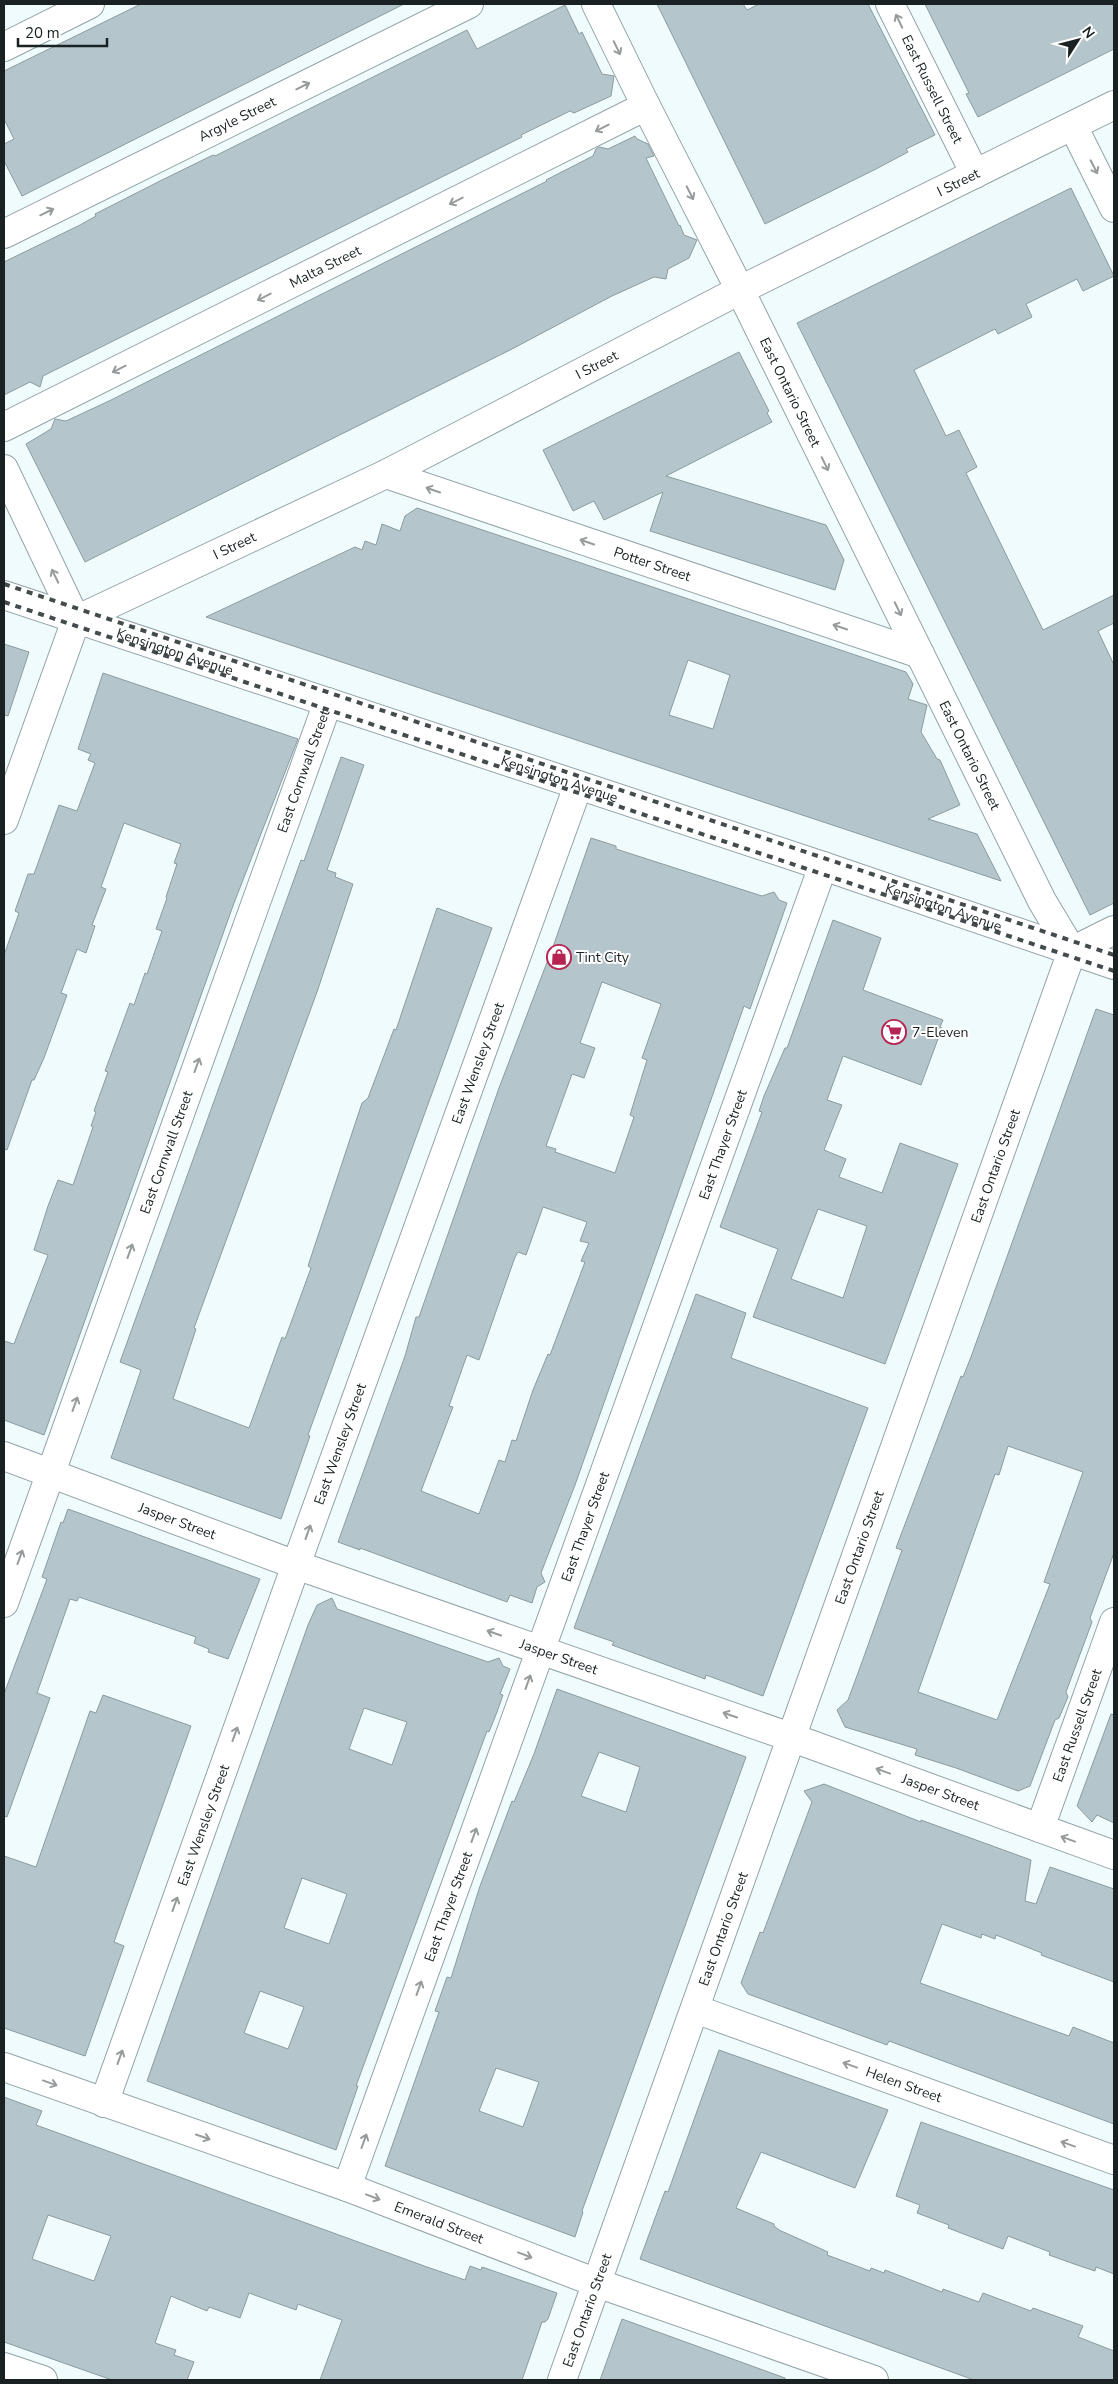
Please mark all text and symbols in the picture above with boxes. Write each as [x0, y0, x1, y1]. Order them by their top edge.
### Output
one-way arrow [894, 14, 903, 29]
scale bar [18, 15, 106, 47]
north arrow [1053, 15, 1103, 65]
text: 20 m [25, 23, 60, 43]
text: N [1077, 23, 1099, 42]
street label: East Russell Street [897, 32, 967, 147]
one-way arrow [613, 40, 623, 55]
one-way arrow [295, 81, 310, 90]
street label: Argyle Street [195, 92, 279, 146]
one-way arrow [595, 124, 610, 133]
one-way arrow [1090, 159, 1099, 174]
street label: I Street [934, 164, 983, 201]
one-way arrow [686, 185, 695, 200]
one-way arrow [449, 196, 464, 206]
one-way arrow [40, 207, 55, 217]
street label: Malta Street [286, 241, 364, 293]
one-way arrow [257, 293, 272, 302]
street label: East Ontario Street [755, 334, 825, 450]
street label: I Street [572, 346, 621, 384]
one-way arrow [112, 365, 127, 374]
one-way arrow [821, 456, 831, 471]
one-way arrow [426, 485, 441, 494]
street label: I Street [210, 528, 259, 564]
one-way arrow [580, 537, 595, 546]
street label: Potter Street [611, 542, 693, 586]
one-way arrow [49, 569, 59, 584]
one-way arrow [893, 601, 903, 616]
one-way arrow [833, 622, 849, 631]
street label: Kensington Avenue [114, 624, 236, 680]
street label: East Ontario Street [934, 697, 1004, 813]
street label: East Cornwall Street [273, 707, 334, 835]
street label: Kensington Avenue [498, 751, 620, 807]
street label: Kensington Avenue [883, 879, 1004, 936]
shop icon: Tint City [546, 944, 572, 970]
place label: Tint City [576, 948, 630, 967]
street label: East Wensley Street [447, 1000, 509, 1127]
supermarket icon: 7-Eleven [881, 1019, 907, 1045]
place label: 7-Eleven [912, 1023, 968, 1042]
one-way arrow [193, 1058, 202, 1073]
street label: East Thayer Street [695, 1087, 752, 1202]
street label: East Cornwall Street [136, 1088, 197, 1217]
street label: East Ontario Street [967, 1107, 1025, 1226]
one-way arrow [126, 1244, 135, 1259]
street label: East Wensley Street [310, 1381, 371, 1507]
one-way arrow [71, 1397, 80, 1412]
street label: East Thayer Street [557, 1469, 614, 1584]
street label: East Ontario Street [831, 1488, 889, 1607]
street label: Jasper Street [135, 1498, 219, 1544]
one-way arrow [304, 1525, 313, 1540]
one-way arrow [16, 1550, 25, 1565]
one-way arrow [487, 1628, 502, 1637]
street label: Jasper Street [516, 1634, 600, 1679]
street label: East Russell Street [1048, 1666, 1106, 1785]
one-way arrow [524, 1675, 533, 1690]
one-way arrow [722, 1710, 738, 1720]
one-way arrow [231, 1727, 240, 1742]
street label: East Wensley Street [173, 1762, 234, 1889]
one-way arrow [876, 1766, 891, 1775]
street label: Jasper Street [898, 1769, 982, 1815]
one-way arrow [469, 1827, 479, 1843]
one-way arrow [1061, 1834, 1077, 1843]
street label: East Thayer Street [420, 1849, 477, 1965]
street label: East Ontario Street [694, 1869, 753, 1989]
one-way arrow [171, 1897, 180, 1912]
one-way arrow [415, 1981, 424, 1996]
one-way arrow [116, 2050, 125, 2065]
one-way arrow [842, 2060, 858, 2069]
street label: Helen Street [863, 2062, 944, 2107]
one-way arrow [41, 2079, 57, 2088]
one-way arrow [195, 2133, 210, 2142]
one-way arrow [360, 2134, 369, 2149]
one-way arrow [1061, 2139, 1077, 2148]
one-way arrow [365, 2192, 380, 2202]
street label: Emerald Street [392, 2197, 486, 2249]
one-way arrow [516, 2251, 532, 2260]
street label: East Ontario Street [558, 2251, 616, 2370]

